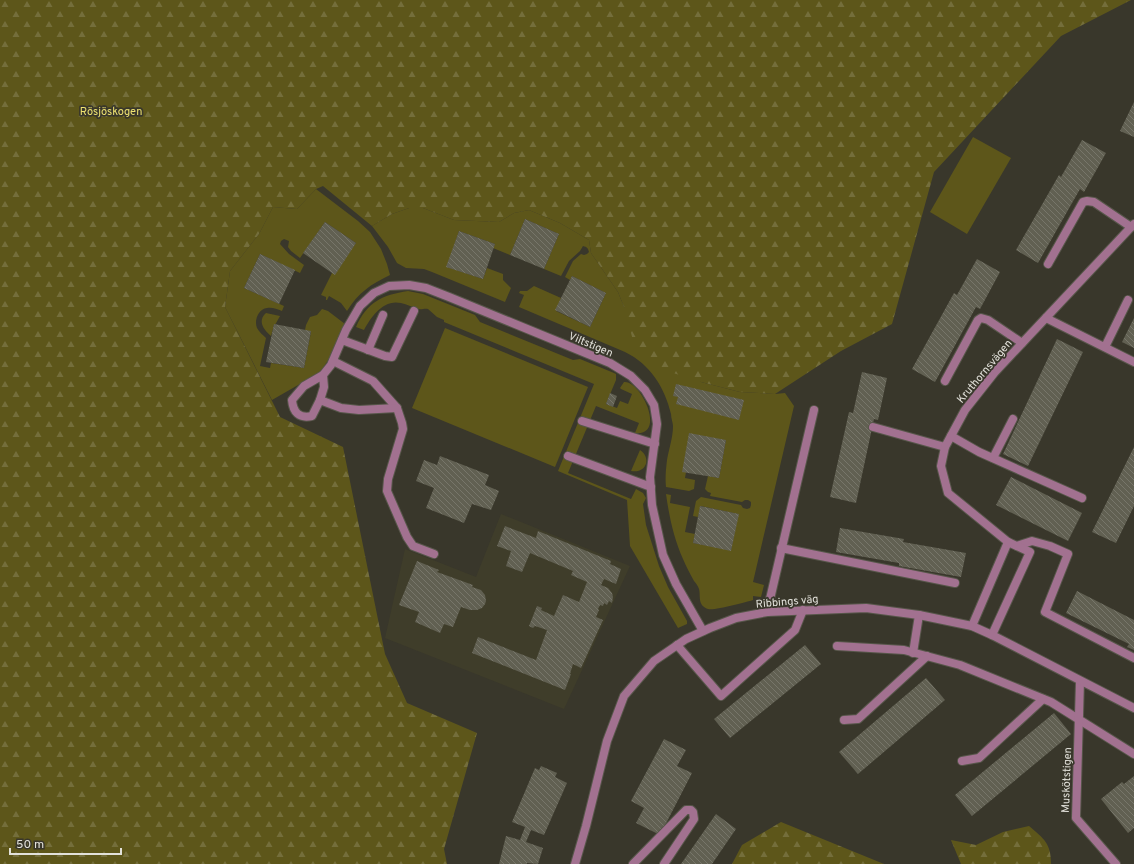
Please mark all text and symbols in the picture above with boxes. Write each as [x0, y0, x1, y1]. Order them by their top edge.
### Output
park label: Rösjöskogen [80, 105, 142, 119]
street label: Viltstigen [566, 329, 615, 361]
street label: Kruthornsvägen [954, 337, 1016, 406]
street label: Ribbings väg [755, 592, 819, 612]
street label: Muskötstigen [1059, 747, 1075, 813]
scale bar [10, 830, 121, 856]
text: 50 m [16, 837, 44, 853]

